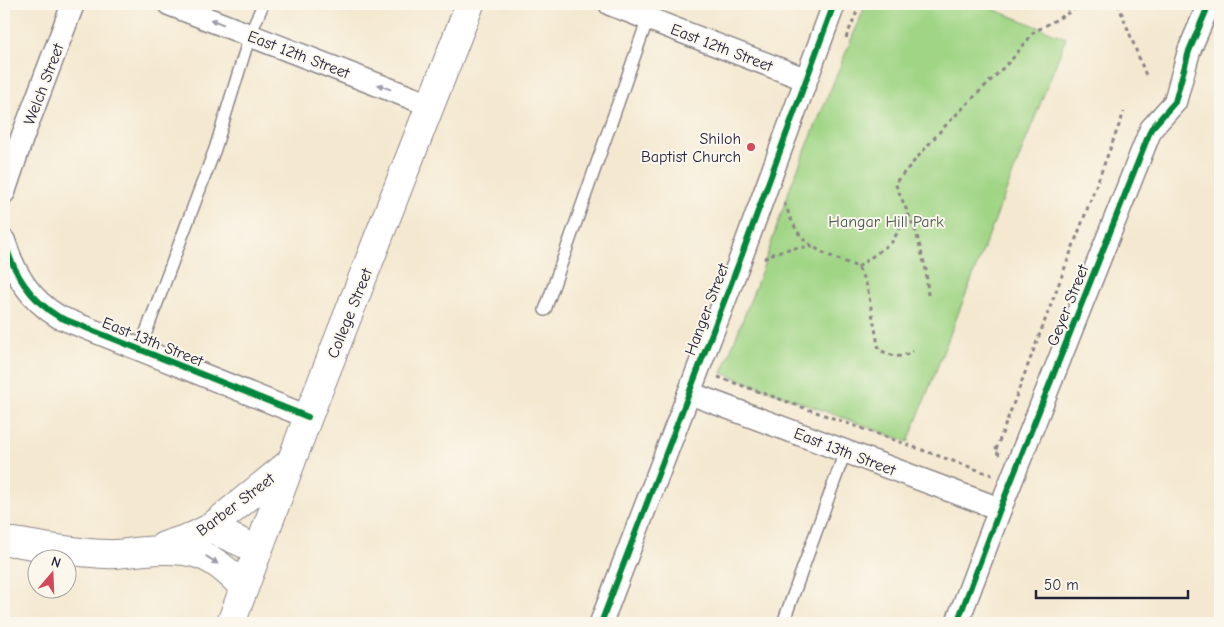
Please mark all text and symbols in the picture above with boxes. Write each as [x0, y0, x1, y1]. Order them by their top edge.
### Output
one-way arrow [209, 18, 224, 25]
street label: East 12th Street [668, 20, 776, 76]
street label: East 12th Street [245, 27, 353, 83]
street label: Welch Street [20, 41, 68, 128]
one-way arrow [377, 83, 392, 91]
place label: Shiloh Baptist Church [641, 130, 741, 166]
marker: Shiloh Baptist Church [745, 141, 757, 153]
park label: Hangar Hill Park [828, 213, 944, 231]
street label: Hanger Street [681, 260, 733, 358]
street label: Geyer Street [1043, 262, 1093, 349]
street label: College Street [324, 265, 376, 361]
street label: East 13th Street [99, 313, 206, 371]
street label: East 13th Street [791, 424, 898, 480]
street label: Barber Street [193, 469, 278, 540]
north arrow [28, 550, 78, 600]
text: N [49, 553, 63, 572]
one-way arrow [206, 555, 219, 565]
scale bar [1036, 567, 1189, 599]
text: 50 m [1044, 576, 1079, 594]

